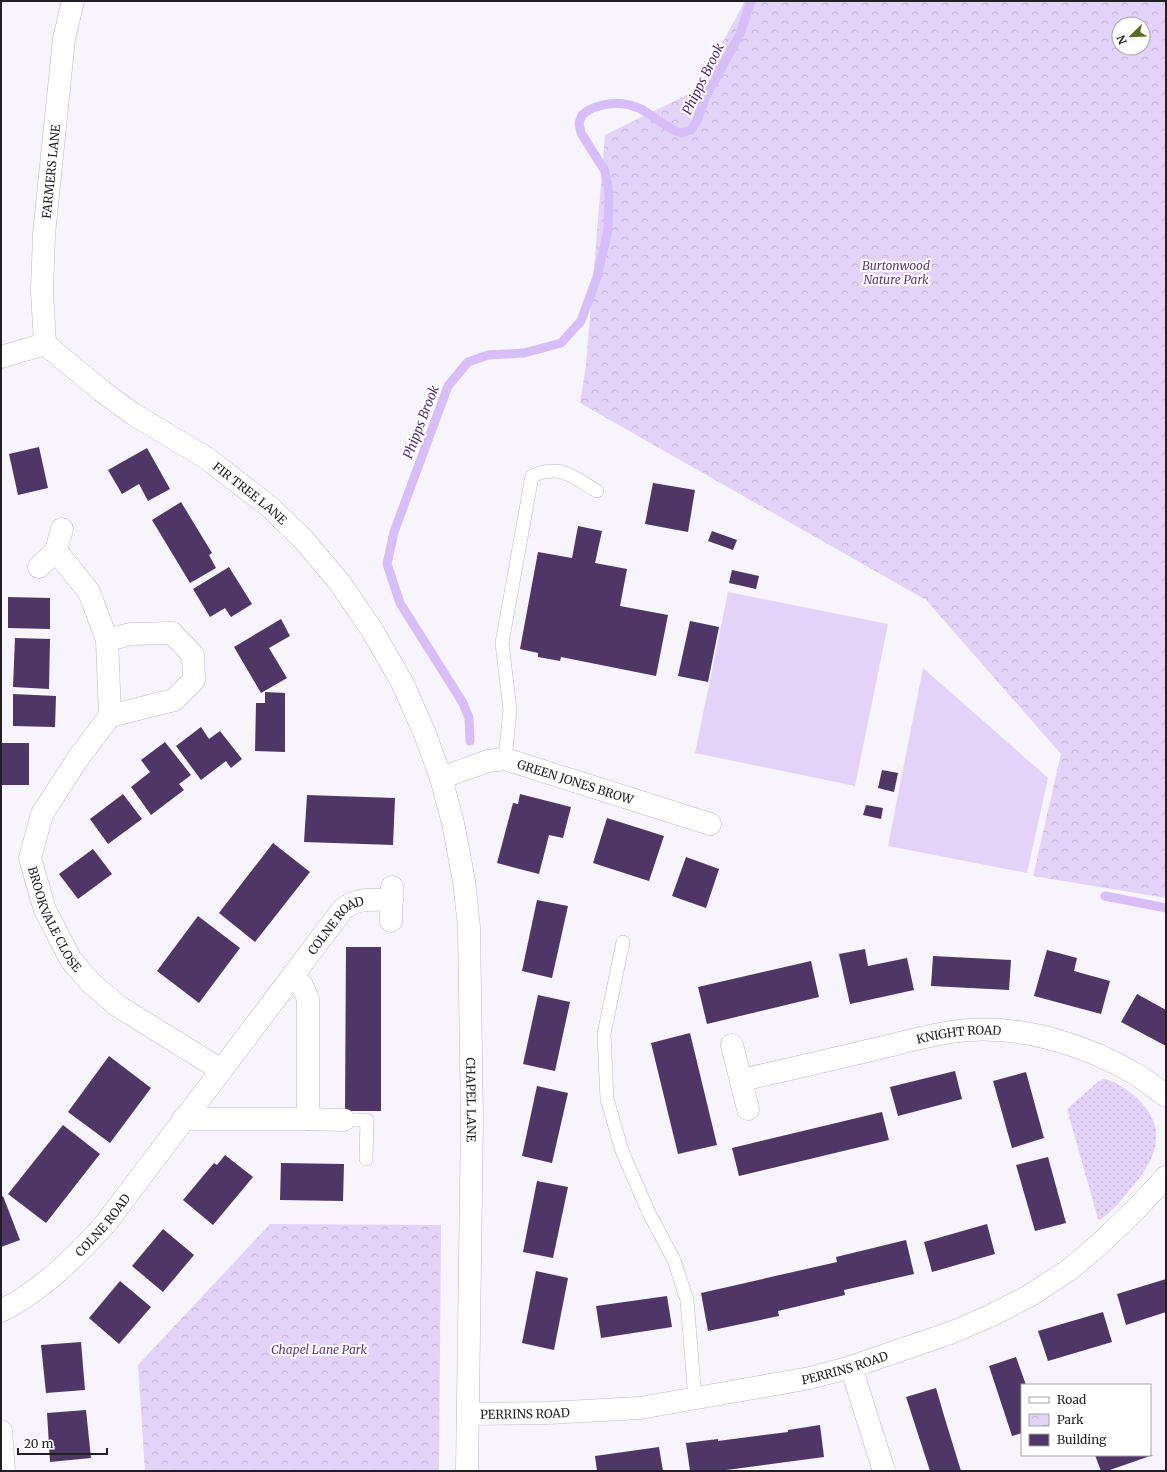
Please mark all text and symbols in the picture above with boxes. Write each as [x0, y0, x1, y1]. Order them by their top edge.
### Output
north arrow [1111, 16, 1151, 56]
text: N [1114, 33, 1130, 47]
water label: Phipps Brook [678, 41, 728, 117]
street label: FARMERS LANE [38, 123, 63, 219]
park label: Burtonwood Nature Park [862, 258, 930, 287]
water label: Phipps Brook [399, 383, 443, 461]
street label: FIR TREE LANE [210, 458, 291, 527]
street label: GREEN JONES BROW [516, 756, 636, 807]
street label: BROOKVALE CLOSE [25, 865, 85, 975]
street label: COLNE ROAD [304, 893, 365, 957]
street label: KNIGHT ROAD [915, 1022, 1002, 1046]
street label: CHAPEL LANE [464, 1057, 480, 1143]
street label: COLNE ROAD [72, 1191, 133, 1259]
park label: Chapel Lane Park [271, 1342, 367, 1357]
street label: PERRINS ROAD [800, 1347, 890, 1387]
legend [1021, 1384, 1151, 1456]
text: Road [1057, 1392, 1086, 1407]
street label: PERRINS ROAD [480, 1404, 570, 1421]
text: Park [1057, 1412, 1084, 1427]
scale bar [18, 1430, 107, 1456]
text: Building [1057, 1432, 1107, 1447]
text: 20 m [24, 1436, 53, 1451]

